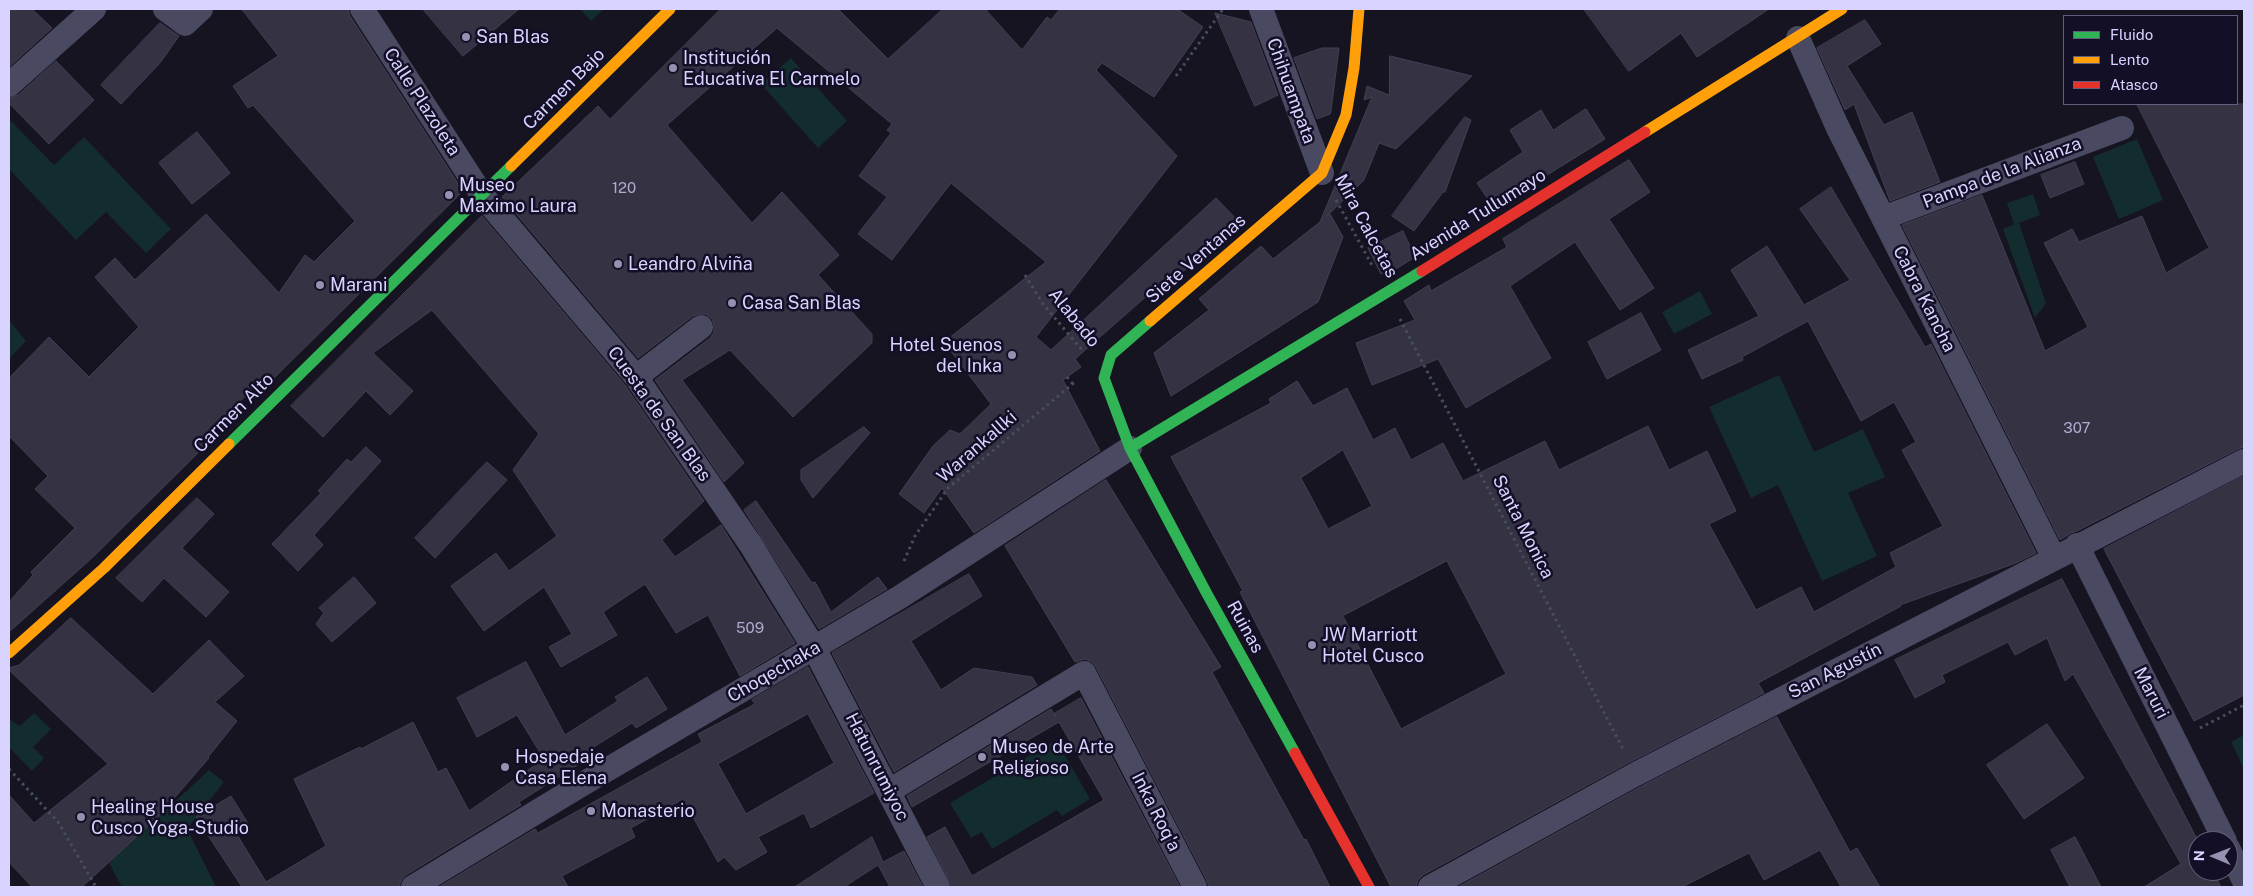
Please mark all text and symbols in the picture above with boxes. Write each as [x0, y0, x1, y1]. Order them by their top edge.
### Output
legend [2063, 15, 2238, 105]
place label: San Blas [476, 26, 549, 48]
text: Fluido [2110, 26, 2153, 43]
marker: San Blas [460, 31, 472, 43]
street label: Chihuampata [1262, 35, 1320, 147]
street label: Calle Plazoleta [379, 44, 465, 160]
street label: Carmen Bajo [519, 44, 609, 134]
place label: Institución Educativa El Carmelo [683, 47, 860, 90]
text: Lento [2110, 51, 2149, 68]
marker: Institución Educativa El Carmelo [667, 62, 679, 74]
text: Atasco [2110, 76, 2158, 93]
street label: Pampa de la Alianza [1920, 133, 2084, 213]
street label: Avenida Tullumayo [1406, 164, 1550, 266]
street label: Mira Calcetas [1330, 171, 1402, 281]
place label: Museo Maximo Laura [459, 174, 577, 216]
house number: 120 [612, 179, 636, 197]
marker: Museo Maximo Laura [443, 189, 455, 201]
street label: Siete Ventanas [1142, 210, 1250, 308]
street label: Cabra Kancha [1888, 242, 1960, 356]
place label: Leandro Alviña [628, 253, 753, 275]
marker: Leandro Alviña [612, 258, 624, 270]
place label: Marani [330, 274, 387, 296]
marker: Marani [314, 279, 326, 291]
street label: Alabado [1044, 284, 1104, 352]
place label: Casa San Blas [742, 292, 861, 314]
marker: Casa San Blas [726, 297, 738, 309]
place label: Hotel Suenos del Inka [889, 334, 1002, 376]
street label: Cuesta de San Blas [603, 342, 715, 486]
marker: Hotel Suenos del Inka [1006, 349, 1018, 361]
street label: Carmen Alto [189, 368, 279, 458]
street label: Warankallki [933, 407, 1021, 487]
house number: 307 [2063, 419, 2091, 437]
street label: Santa Monica [1488, 471, 1558, 583]
street label: Ruinas [1222, 597, 1268, 657]
house number: 509 [736, 619, 764, 637]
place label: JW Marriott Hotel Cusco [1322, 624, 1424, 666]
street label: Choqechaka [724, 637, 824, 707]
street label: San Agustín [1785, 638, 1885, 704]
marker: JW Marriott Hotel Cusco [1306, 639, 1318, 651]
street label: Maruri [2129, 664, 2173, 722]
street label: Hatunrumiyoc [841, 709, 913, 825]
place label: Museo de Arte Religioso [992, 736, 1114, 779]
place label: Hospedaje Casa Elena [515, 746, 607, 789]
marker: Museo de Arte Religioso [976, 751, 988, 763]
marker: Hospedaje Casa Elena [499, 761, 511, 773]
street label: Inka Roq'a [1127, 769, 1185, 855]
place label: Healing House Cusco Yoga-Studio [91, 796, 249, 839]
place label: Monasterio [601, 800, 695, 822]
marker: Monasterio [585, 805, 597, 817]
marker: Healing House Cusco Yoga-Studio [75, 811, 87, 823]
north arrow [2188, 831, 2238, 881]
text: N [2191, 850, 2207, 861]

